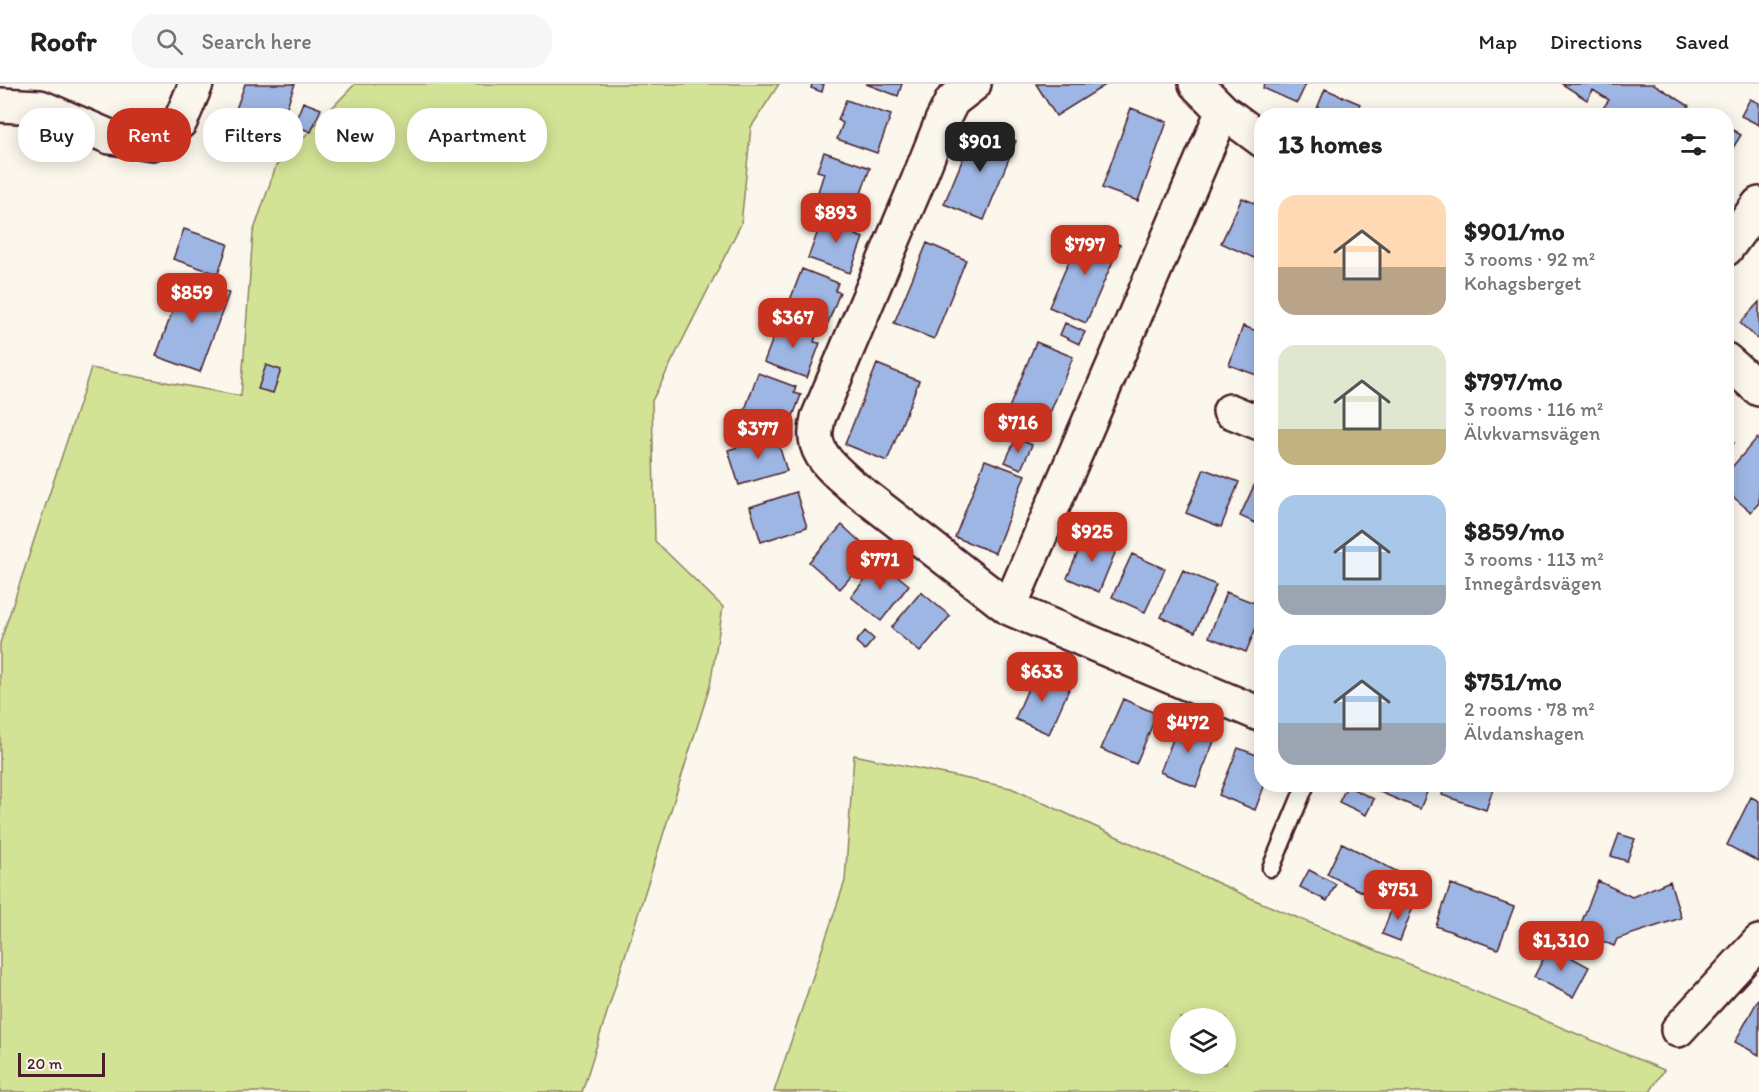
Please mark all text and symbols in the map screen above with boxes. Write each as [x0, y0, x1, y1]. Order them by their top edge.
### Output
search box [132, 14, 552, 68]
text: Roofr [30, 24, 96, 58]
icon: search [153, 25, 186, 58]
text: Search here [201, 28, 312, 55]
text: Map [1479, 29, 1517, 54]
text: Directions [1550, 29, 1642, 54]
text: Saved [1675, 29, 1729, 54]
chip: Buy [18, 108, 95, 162]
chip: Rent [107, 108, 191, 162]
chip: Filters [203, 108, 303, 162]
chip: New [315, 108, 395, 162]
chip: Apartment [407, 108, 547, 162]
pin: $901 [944, 122, 1016, 173]
text: 13 homes [1278, 128, 1382, 160]
icon: filters [1677, 128, 1710, 161]
text: $901 [959, 129, 1001, 153]
pin: $893 [800, 193, 872, 244]
text: $893 [815, 200, 857, 224]
text: $901/mo [1464, 215, 1565, 247]
icon: home [1326, 219, 1398, 291]
pin: $797 [1049, 225, 1121, 276]
text: $797 [1065, 232, 1105, 256]
text: 3 rooms · 92 m² [1464, 247, 1595, 271]
text: Kohagsberget [1464, 271, 1582, 295]
pin: $859 [156, 273, 228, 324]
text: $859 [171, 280, 213, 304]
pin: $367 [757, 298, 829, 349]
text: $367 [772, 305, 814, 329]
text: $797/mo [1464, 365, 1563, 397]
icon: home [1326, 369, 1398, 441]
text: 3 rooms · 116 m² [1464, 397, 1603, 421]
pin: $716 [982, 403, 1054, 454]
pin: $377 [722, 409, 794, 460]
text: $716 [998, 410, 1038, 434]
text: $377 [738, 416, 778, 440]
text: Älvkvarnsvägen [1464, 421, 1600, 445]
pin: $925 [1056, 512, 1128, 563]
text: $859/mo [1464, 515, 1565, 547]
text: $925 [1071, 519, 1113, 543]
icon: home [1326, 519, 1398, 591]
pin: $771 [844, 540, 916, 591]
text: $771 [860, 547, 900, 571]
text: 3 rooms · 113 m² [1464, 547, 1604, 571]
text: Innegårdsvägen [1464, 571, 1602, 595]
pin: $633 [1006, 652, 1078, 703]
text: $633 [1021, 659, 1063, 683]
text: $751/mo [1464, 665, 1562, 697]
icon: home [1326, 669, 1398, 741]
text: 2 rooms · 78 m² [1464, 697, 1595, 721]
pin: $472 [1152, 703, 1224, 754]
text: $472 [1167, 710, 1209, 734]
text: Älvdanshagen [1464, 721, 1584, 745]
pin: $751 [1362, 870, 1434, 921]
text: $751 [1378, 877, 1418, 901]
pin: $1,310 [1512, 921, 1610, 972]
text: $1,310 [1533, 928, 1589, 952]
map controls [1170, 1008, 1236, 1074]
button: layers [1170, 1008, 1236, 1074]
scale bar [18, 1050, 105, 1078]
text: 20 m [27, 1054, 62, 1073]

